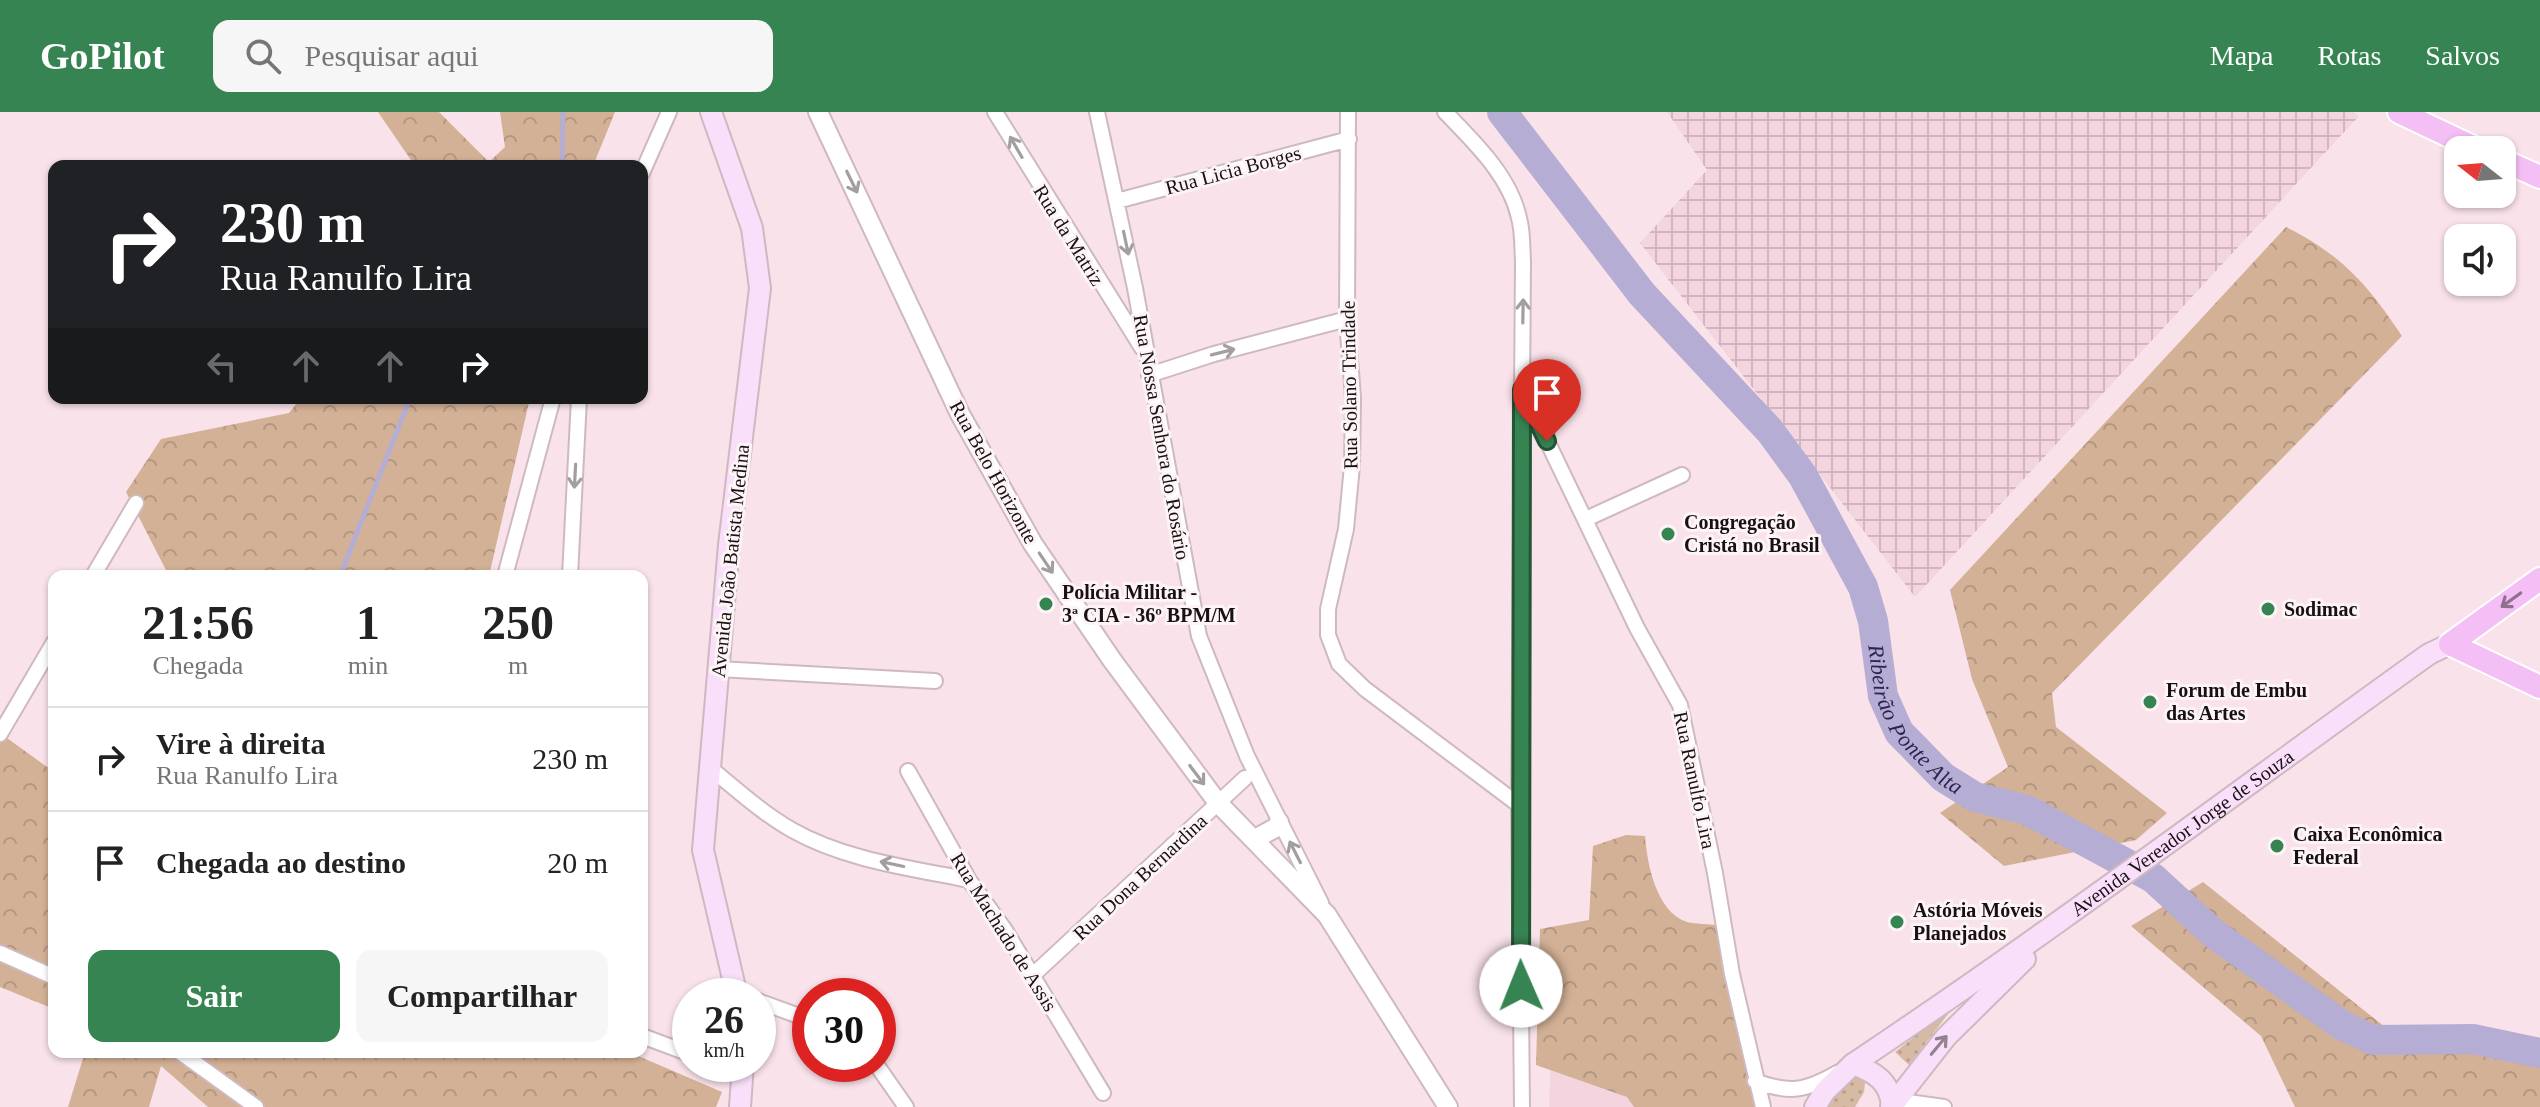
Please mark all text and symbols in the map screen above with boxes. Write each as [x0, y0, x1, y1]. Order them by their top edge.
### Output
search box [213, 20, 773, 92]
icon: search [241, 34, 285, 78]
text: GoPilot [40, 35, 165, 77]
text: Pesquisar aqui [305, 39, 479, 72]
text: Mapa [2210, 40, 2274, 71]
text: Rotas [2318, 40, 2381, 71]
text: Salvos [2425, 40, 2500, 71]
one-way arrow [1008, 136, 1024, 159]
north arrow [2444, 136, 2516, 208]
map controls [2444, 136, 2516, 296]
street label: Rua Licia Borges [1163, 141, 1304, 200]
one-way arrow [845, 170, 860, 194]
street label: Rua da Matriz [1029, 181, 1109, 289]
icon: right [88, 192, 192, 296]
text: 230 m [220, 192, 365, 254]
button: sound [2444, 224, 2516, 296]
one-way arrow [1119, 230, 1134, 255]
text: Rua Ranulfo Lira [220, 258, 472, 298]
one-way arrow [1515, 298, 1530, 325]
street label: Rua Solano Trindade [1337, 300, 1361, 470]
street label: Rua Nossa Senhora do Rosário [1130, 313, 1194, 561]
one-way arrow [1210, 343, 1236, 358]
icon: left [200, 344, 244, 388]
icon: ahead [284, 344, 328, 388]
icon: ahead [368, 344, 412, 388]
icon: right [452, 344, 496, 388]
pin [1513, 359, 1581, 441]
icon: arrive [1525, 371, 1569, 415]
street label: Rua Belo Horizonte [946, 397, 1042, 547]
street label: Avenida João Batista Medina [707, 443, 753, 679]
one-way arrow [567, 462, 582, 489]
place label: Congregação Cristá no Brasil [1684, 511, 1820, 556]
marker: Congregação Cristá no Brasil [1659, 525, 1677, 543]
one-way arrow [1038, 552, 1054, 574]
place label: Polícia Militar - 3ª CIA - 36º BPM/M [1062, 581, 1236, 626]
one-way arrow [2501, 591, 2523, 608]
marker: Polícia Militar - 3ª CIA - 36º BPM/M [1037, 595, 1055, 613]
text: 21:56 [142, 596, 254, 649]
text: 1 [356, 596, 380, 649]
text: 250 [482, 596, 554, 649]
place label: Sodimac [2284, 598, 2357, 620]
marker: Sodimac [2259, 600, 2277, 618]
water label: Ribeirão Ponte Alta [1864, 642, 1968, 799]
text: Chegada [152, 651, 243, 680]
text: min [348, 651, 388, 680]
text: m [508, 651, 528, 680]
place label: Forum de Embu das Artes [2166, 679, 2307, 724]
marker: Forum de Embu das Artes [2141, 693, 2159, 711]
street label: Rua Ranulfo Lira [1670, 709, 1720, 851]
text: Vire à direita [156, 727, 325, 760]
icon: right [88, 737, 132, 781]
text: 230 m [532, 742, 608, 775]
street label: Avenida Vereador Jorge de Souza [2067, 745, 2298, 920]
text: Rua Ranulfo Lira [156, 761, 338, 790]
one-way arrow [1188, 764, 1205, 785]
street label: Rua Dona Bernardina [1069, 809, 1211, 945]
place label: Caixa Econômica Federal [2293, 823, 2442, 868]
marker: Caixa Econômica Federal [2268, 837, 2286, 855]
one-way arrow [1286, 840, 1302, 864]
icon: arrive [88, 841, 132, 885]
text: Chegada ao destino [156, 846, 406, 879]
text: 20 m [547, 846, 608, 879]
street label: Rua Machado de Assis [946, 849, 1062, 1016]
one-way arrow [880, 856, 906, 871]
place label: Astória Móveis Planejados [1913, 899, 2043, 945]
marker: Astória Móveis Planejados [1888, 913, 1906, 931]
position arrow [1479, 944, 1563, 1028]
button: Sair [88, 950, 340, 1042]
button: Compartilhar [356, 950, 608, 1042]
speed limit sign: 30 [792, 978, 896, 1082]
text: 26 [704, 997, 744, 1042]
one-way arrow [1930, 1036, 1948, 1056]
text: km/h [703, 1039, 745, 1061]

